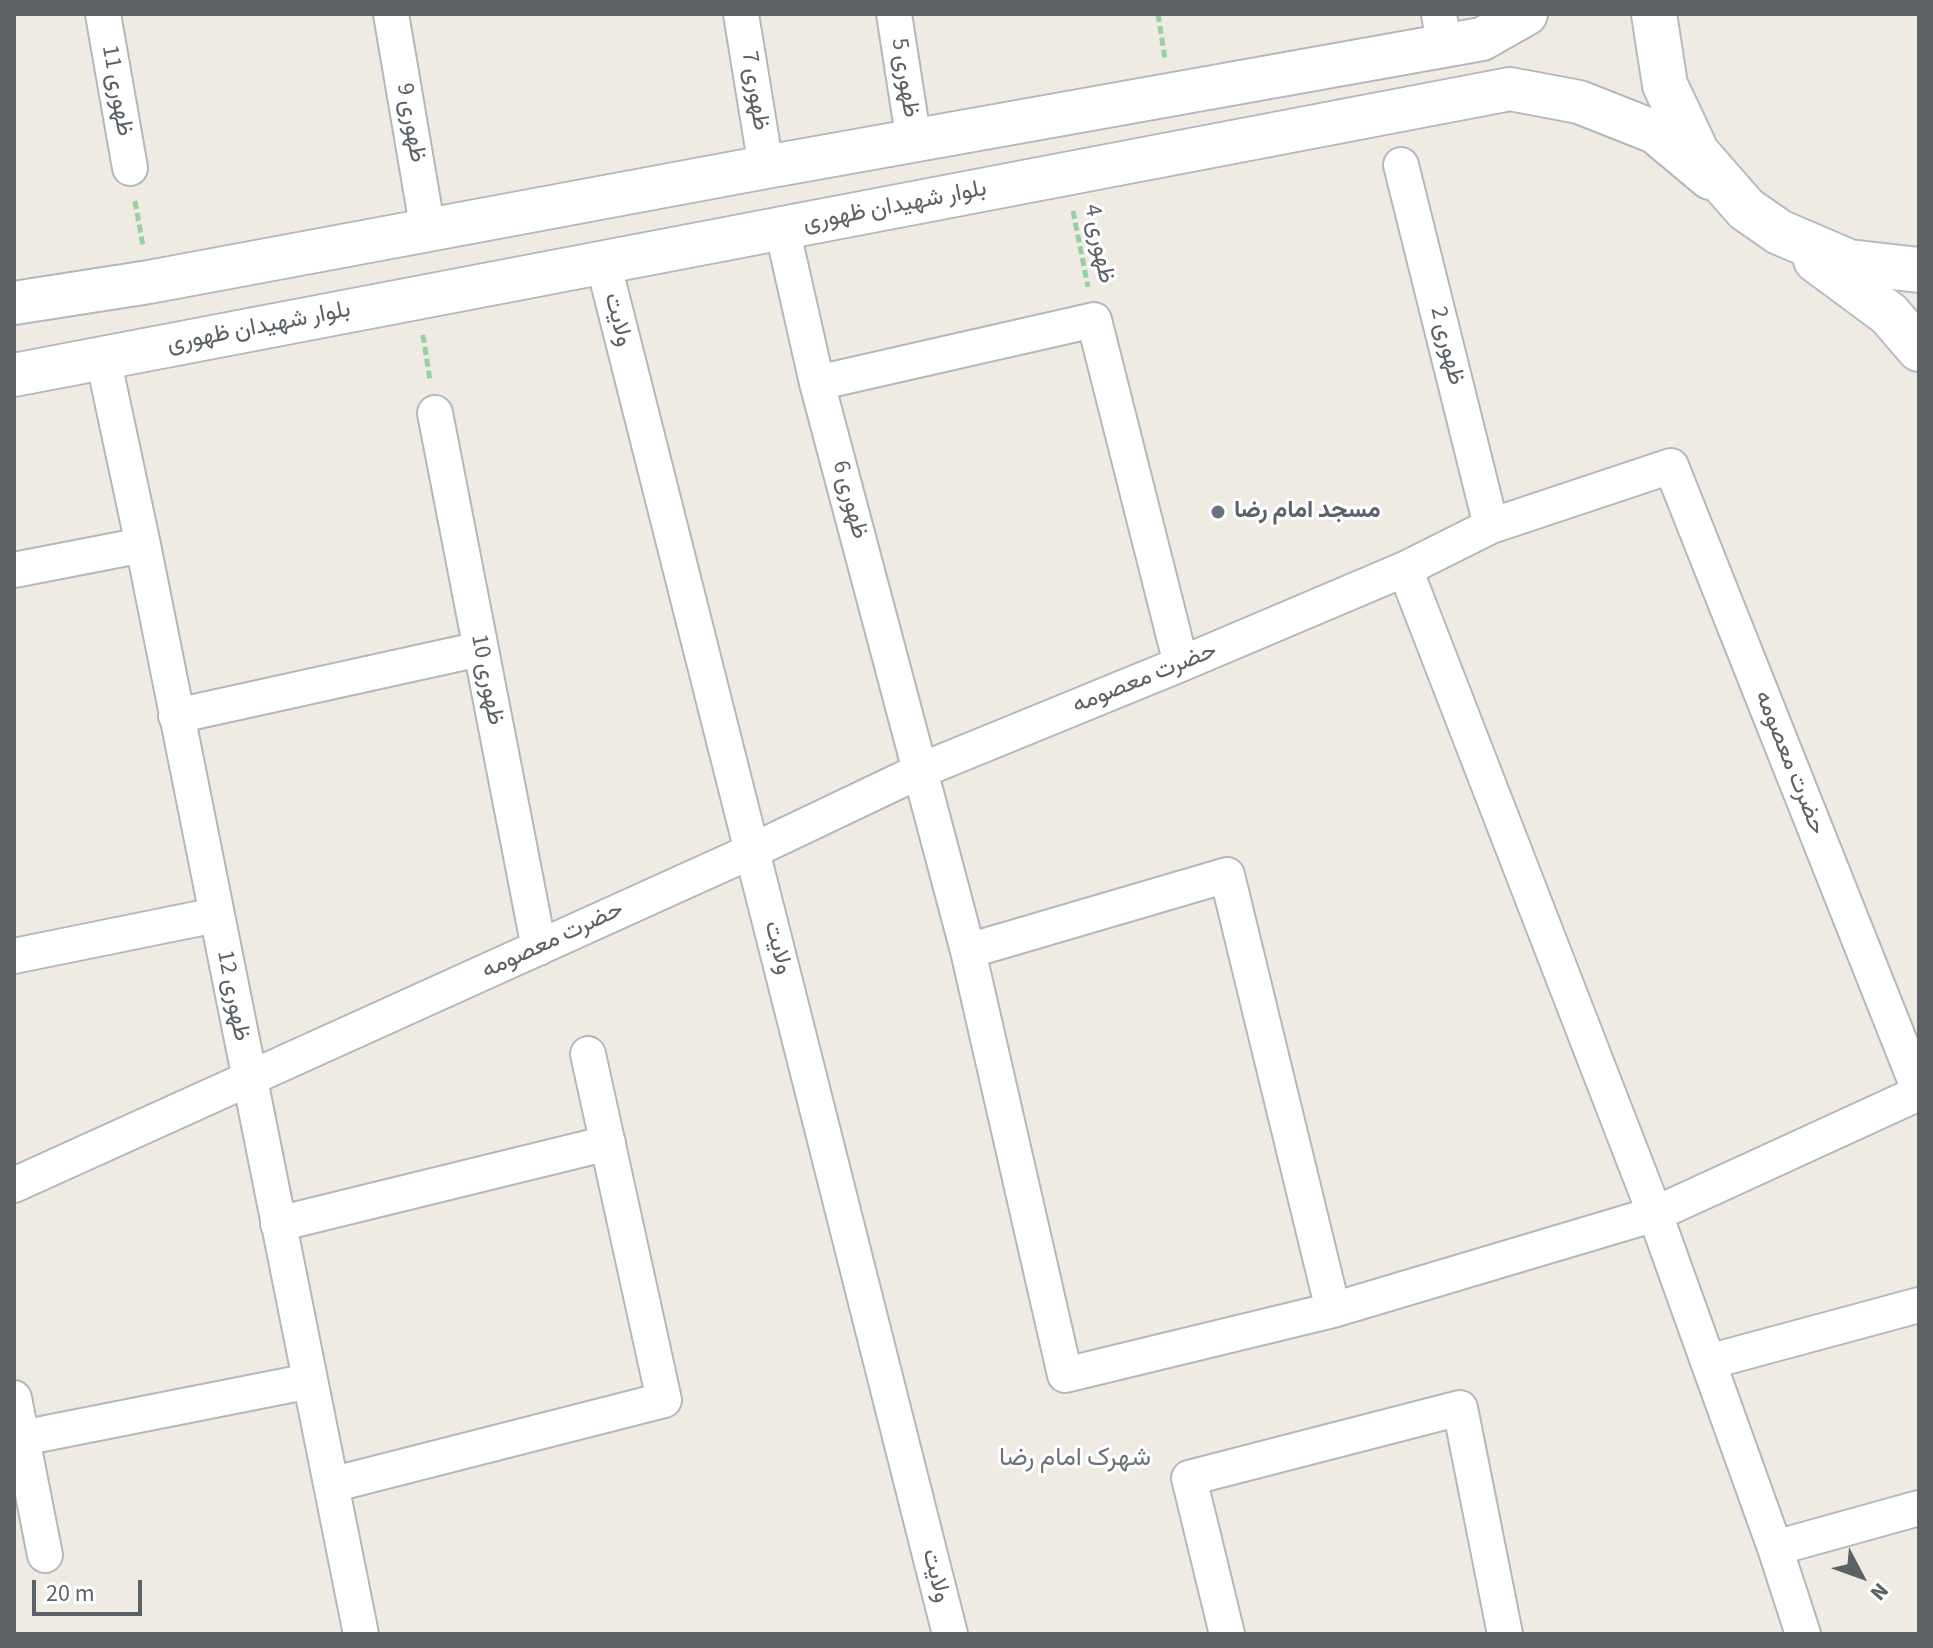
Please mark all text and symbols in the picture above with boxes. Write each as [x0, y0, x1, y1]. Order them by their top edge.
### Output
street label: ظهوری 5 [884, 36, 924, 120]
street label: ظهوری 11 [94, 43, 138, 139]
street label: ظهوری 7 [734, 49, 774, 133]
street label: ظهوری 9 [389, 81, 431, 165]
street label: بلوار شهیدان ظهوری [801, 175, 989, 239]
street label: ظهوری 4 [1076, 202, 1120, 286]
street label: ولایت [596, 290, 638, 350]
street label: بلوار شهیدان ظهوری [165, 296, 353, 360]
street label: ظهوری 2 [1422, 304, 1470, 388]
street label: ظهوری 6 [825, 458, 873, 542]
place label: مسجد امام رضا [1234, 498, 1381, 526]
marker: مسجد امام رضا [1209, 503, 1227, 521]
street label: ظهوری 10 [463, 632, 509, 728]
street label: حضرت معصومه [1069, 637, 1221, 721]
street label: حضرت معصومه [1747, 687, 1831, 839]
street label: حضرت معصومه [478, 896, 628, 986]
street label: ولایت [756, 918, 798, 978]
street label: ظهوری 12 [209, 948, 255, 1044]
district label: شهرک امام رضا [999, 1443, 1151, 1475]
north arrow [1821, 1536, 1901, 1616]
street label: ولایت [914, 1546, 956, 1606]
scale bar [36, 1564, 146, 1614]
text: 20 m [46, 1576, 95, 1611]
text: N [1862, 1576, 1896, 1608]

